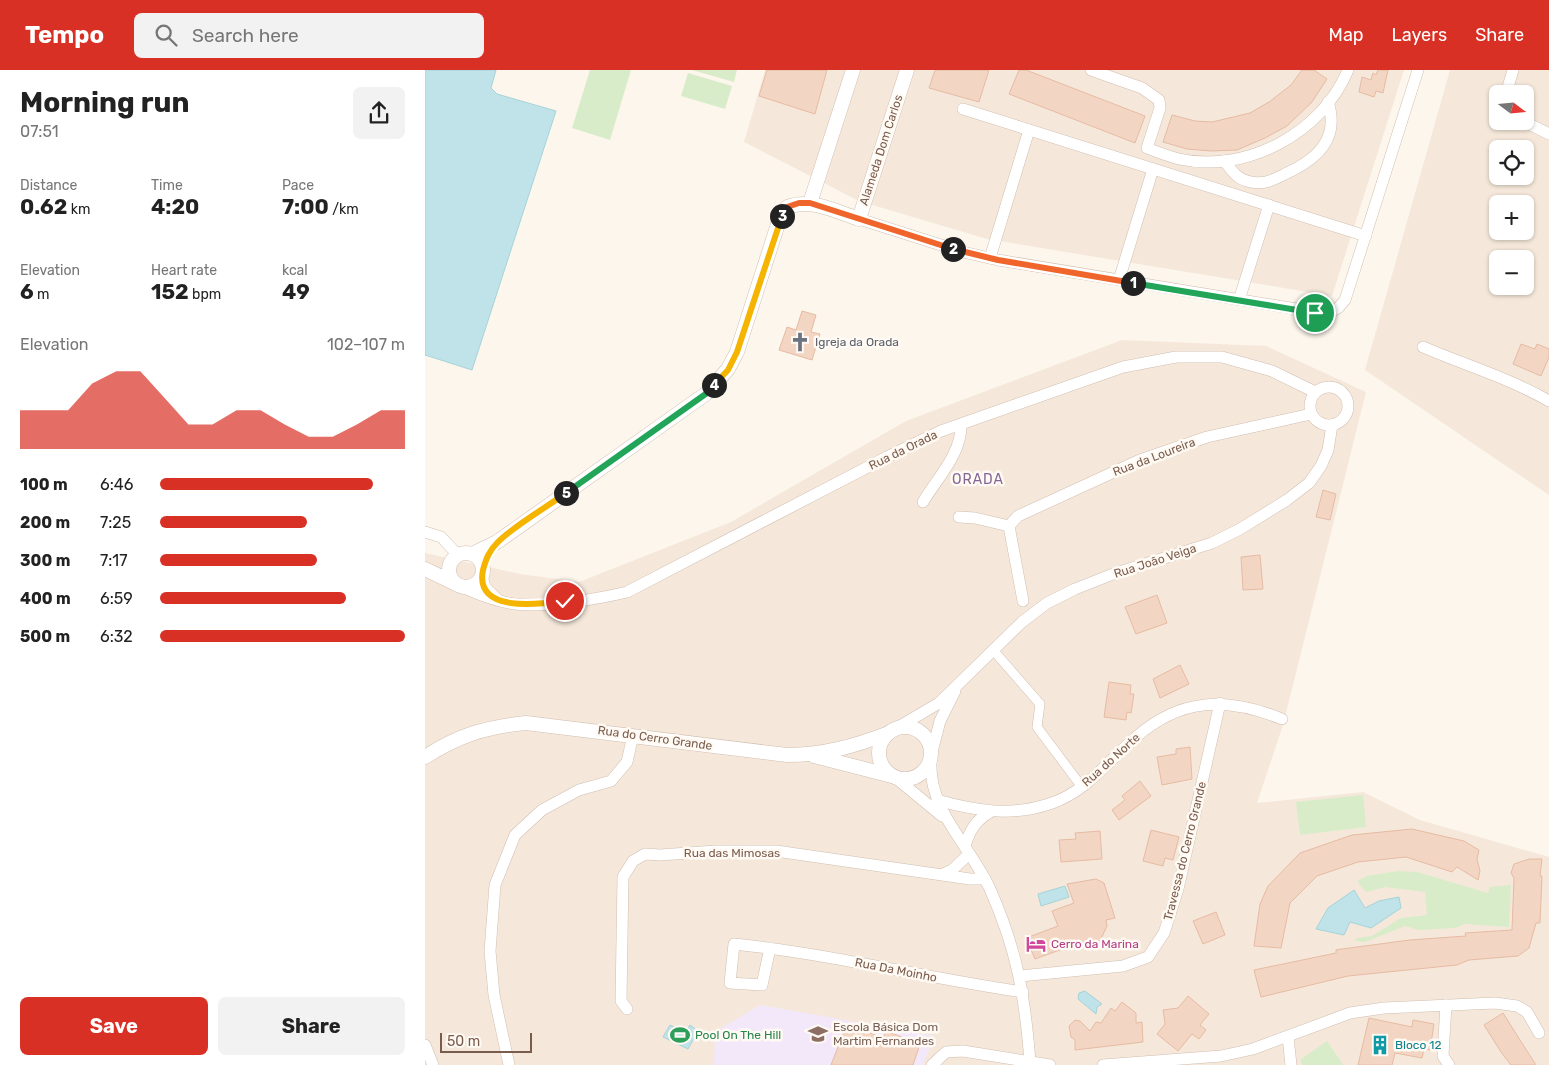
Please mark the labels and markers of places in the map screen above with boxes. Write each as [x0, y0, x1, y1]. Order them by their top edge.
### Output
pin: 3 [769, 204, 795, 228]
pin: 2 [941, 236, 965, 262]
pin: 1 [1121, 270, 1145, 296]
pin [1294, 292, 1336, 334]
church icon: Igreja da Orada [789, 331, 811, 353]
place label: Igreja da Orada [815, 335, 899, 349]
pin: 4 [701, 372, 727, 398]
pin: 5 [553, 480, 579, 506]
pin [544, 580, 586, 622]
hotel icon: Cerro da Marina [1025, 933, 1047, 955]
place label: Cerro da Marina [1051, 937, 1139, 951]
place label: Escola Básica Dom Martim Fernandes [833, 1020, 938, 1048]
school or university icon: Escola Básica Dom Martim Fernandes [807, 1023, 829, 1045]
sports icon: Pool On The Hill [669, 1024, 691, 1046]
place label: Pool On The Hill [695, 1028, 781, 1042]
building icon: Bloco 12 [1369, 1034, 1391, 1056]
place label: Bloco 12 [1395, 1038, 1441, 1052]

